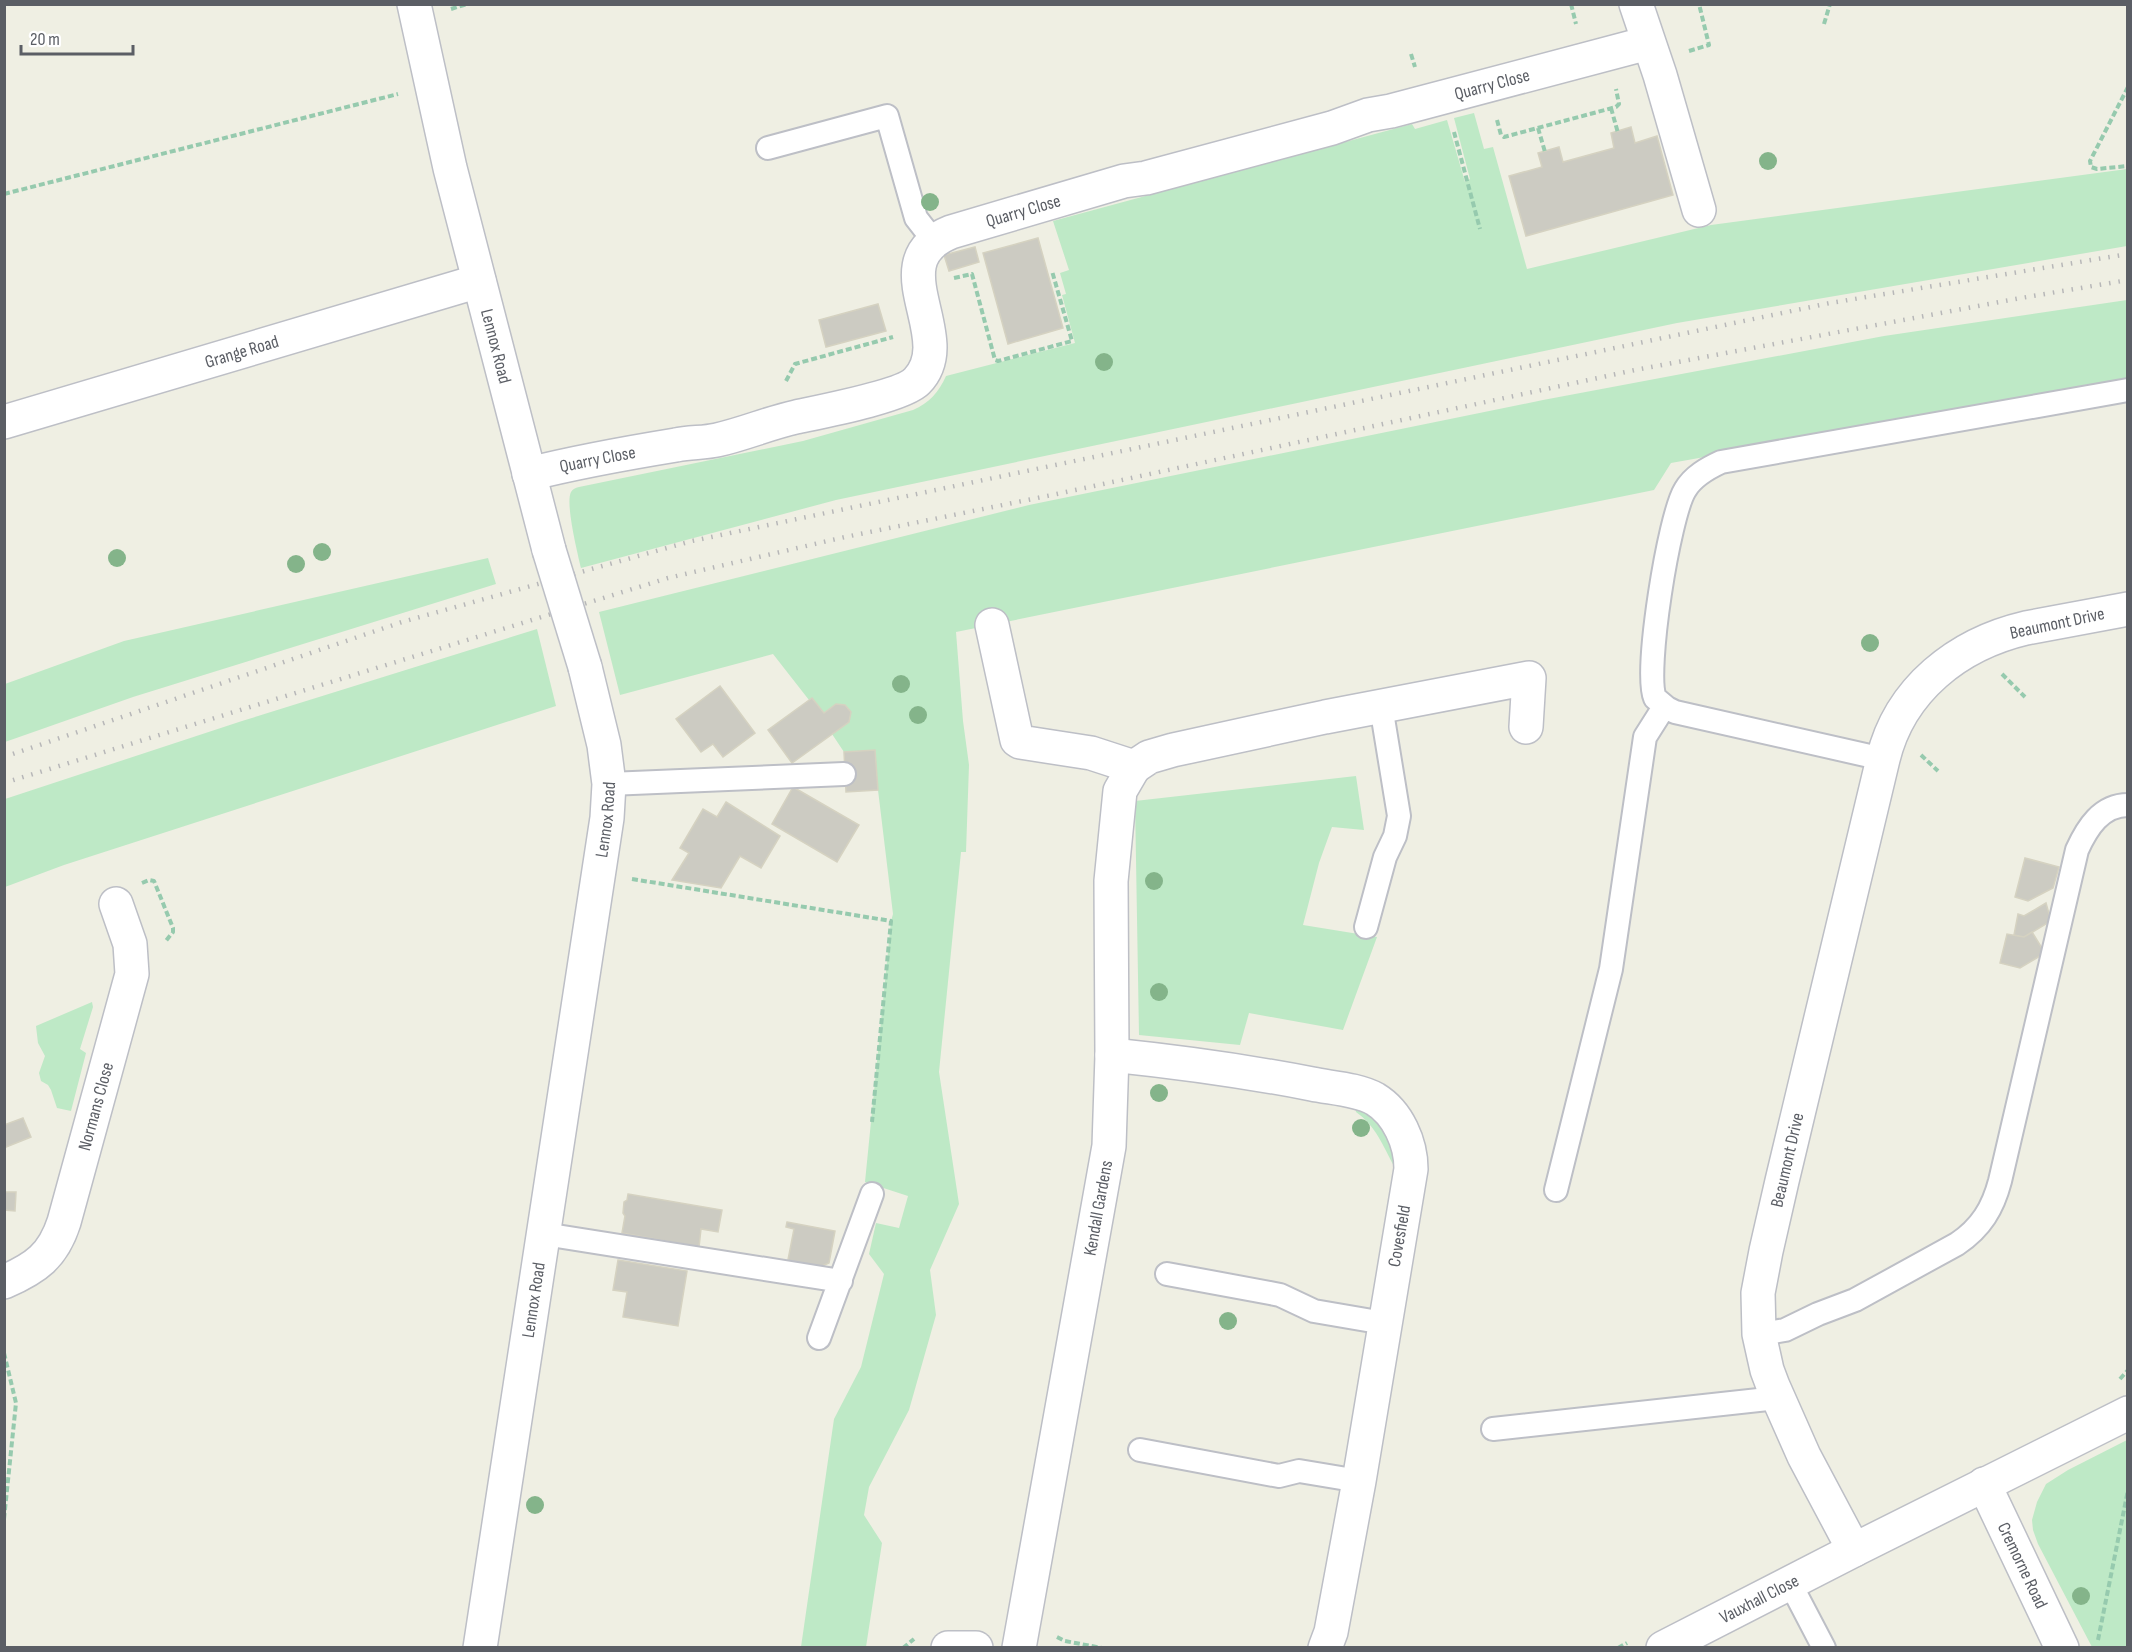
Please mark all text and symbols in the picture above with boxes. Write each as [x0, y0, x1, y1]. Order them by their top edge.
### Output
scale bar [21, 18, 134, 56]
text: 20 m [30, 29, 60, 50]
street label: Quarry Close [1452, 65, 1532, 105]
street label: Quarry Close [983, 190, 1063, 232]
street label: Lennox Road [476, 307, 515, 386]
street label: Grange Road [203, 331, 281, 373]
street label: Quarry Close [558, 442, 637, 478]
street label: Beaumont Drive [2008, 603, 2106, 644]
street label: Lennox Road [591, 781, 620, 859]
street label: Normans Close [74, 1060, 118, 1153]
street label: Beaumont Drive [1766, 1111, 1809, 1209]
street label: Kendall Gardens [1080, 1159, 1117, 1257]
street label: Covesfield [1384, 1204, 1415, 1269]
street label: Lennox Road [518, 1261, 550, 1339]
street label: Cremorne Road [1993, 1519, 2052, 1612]
street label: Vauxhall Close [1716, 1570, 1803, 1628]

